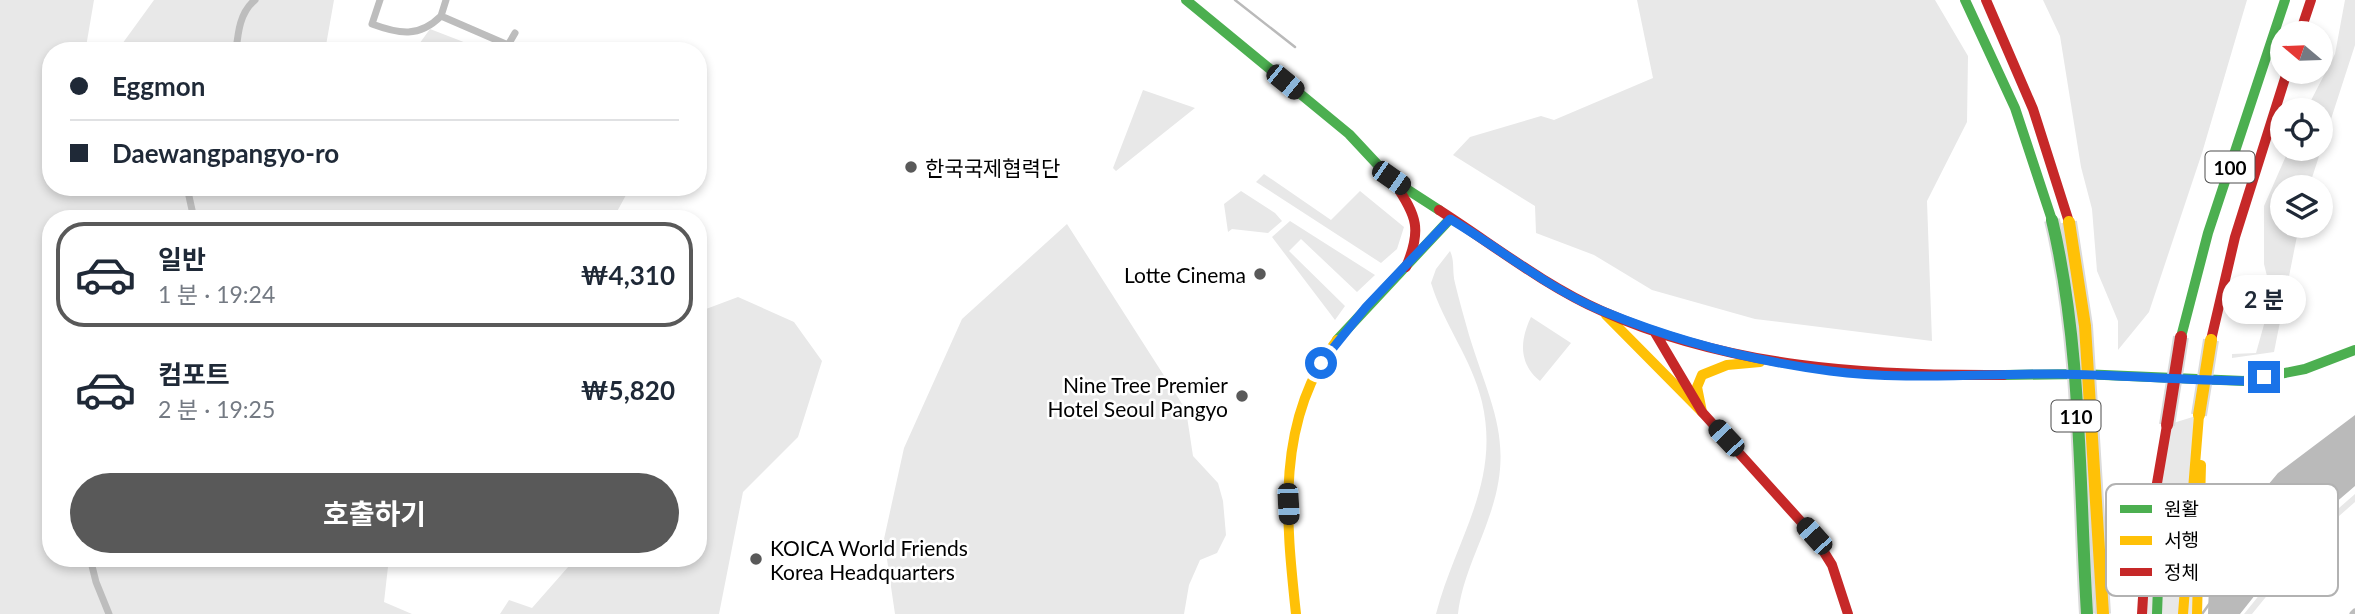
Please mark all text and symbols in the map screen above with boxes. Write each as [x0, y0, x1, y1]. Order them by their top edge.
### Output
north arrow [2270, 21, 2333, 84]
map controls [2270, 21, 2333, 238]
car [1263, 61, 1308, 103]
text: Eggmon [112, 70, 205, 102]
button: locate [2270, 98, 2333, 161]
text: Daewangpangyo-ro [112, 137, 339, 169]
road number: 100 [2206, 152, 2254, 182]
place label: 한국국제협력단 [925, 155, 1060, 180]
car [1368, 157, 1415, 199]
marker: 한국국제협력단 [903, 159, 919, 175]
button: layers [2270, 175, 2333, 238]
icon: car [74, 243, 137, 306]
text: 일반 [158, 243, 206, 275]
text: ₩4,310 [581, 259, 675, 291]
place label: Lotte Cinema [1124, 262, 1246, 287]
marker: Lotte Cinema [1252, 266, 1268, 282]
callout: 2 분 [2222, 276, 2306, 324]
text: 1 분 · 19:24 [158, 280, 275, 308]
text: 2 분 [2244, 285, 2284, 313]
route start [1305, 347, 1337, 379]
icon: car [74, 358, 137, 421]
text: 컴포트 [158, 358, 230, 390]
route end [2248, 361, 2280, 393]
place label: Nine Tree Premier Hotel Seoul Pangyo [1048, 372, 1228, 421]
text: ₩5,820 [581, 374, 675, 406]
marker: Nine Tree Premier Hotel Seoul Pangyo [1234, 388, 1250, 404]
text: 2 분 · 19:25 [158, 395, 275, 423]
road number: 110 [2052, 400, 2100, 432]
car [1704, 415, 1749, 461]
button: 호출하기 [70, 473, 679, 553]
car [1277, 482, 1300, 526]
legend [2106, 484, 2338, 596]
text: 원활 [2164, 497, 2199, 520]
car [1793, 513, 1836, 559]
text: 서행 [2164, 528, 2199, 551]
place label: KOICA World Friends Korea Headquarters [770, 535, 968, 584]
marker: KOICA World Friends Korea Headquarters [748, 551, 764, 567]
text: 정체 [2164, 560, 2199, 583]

